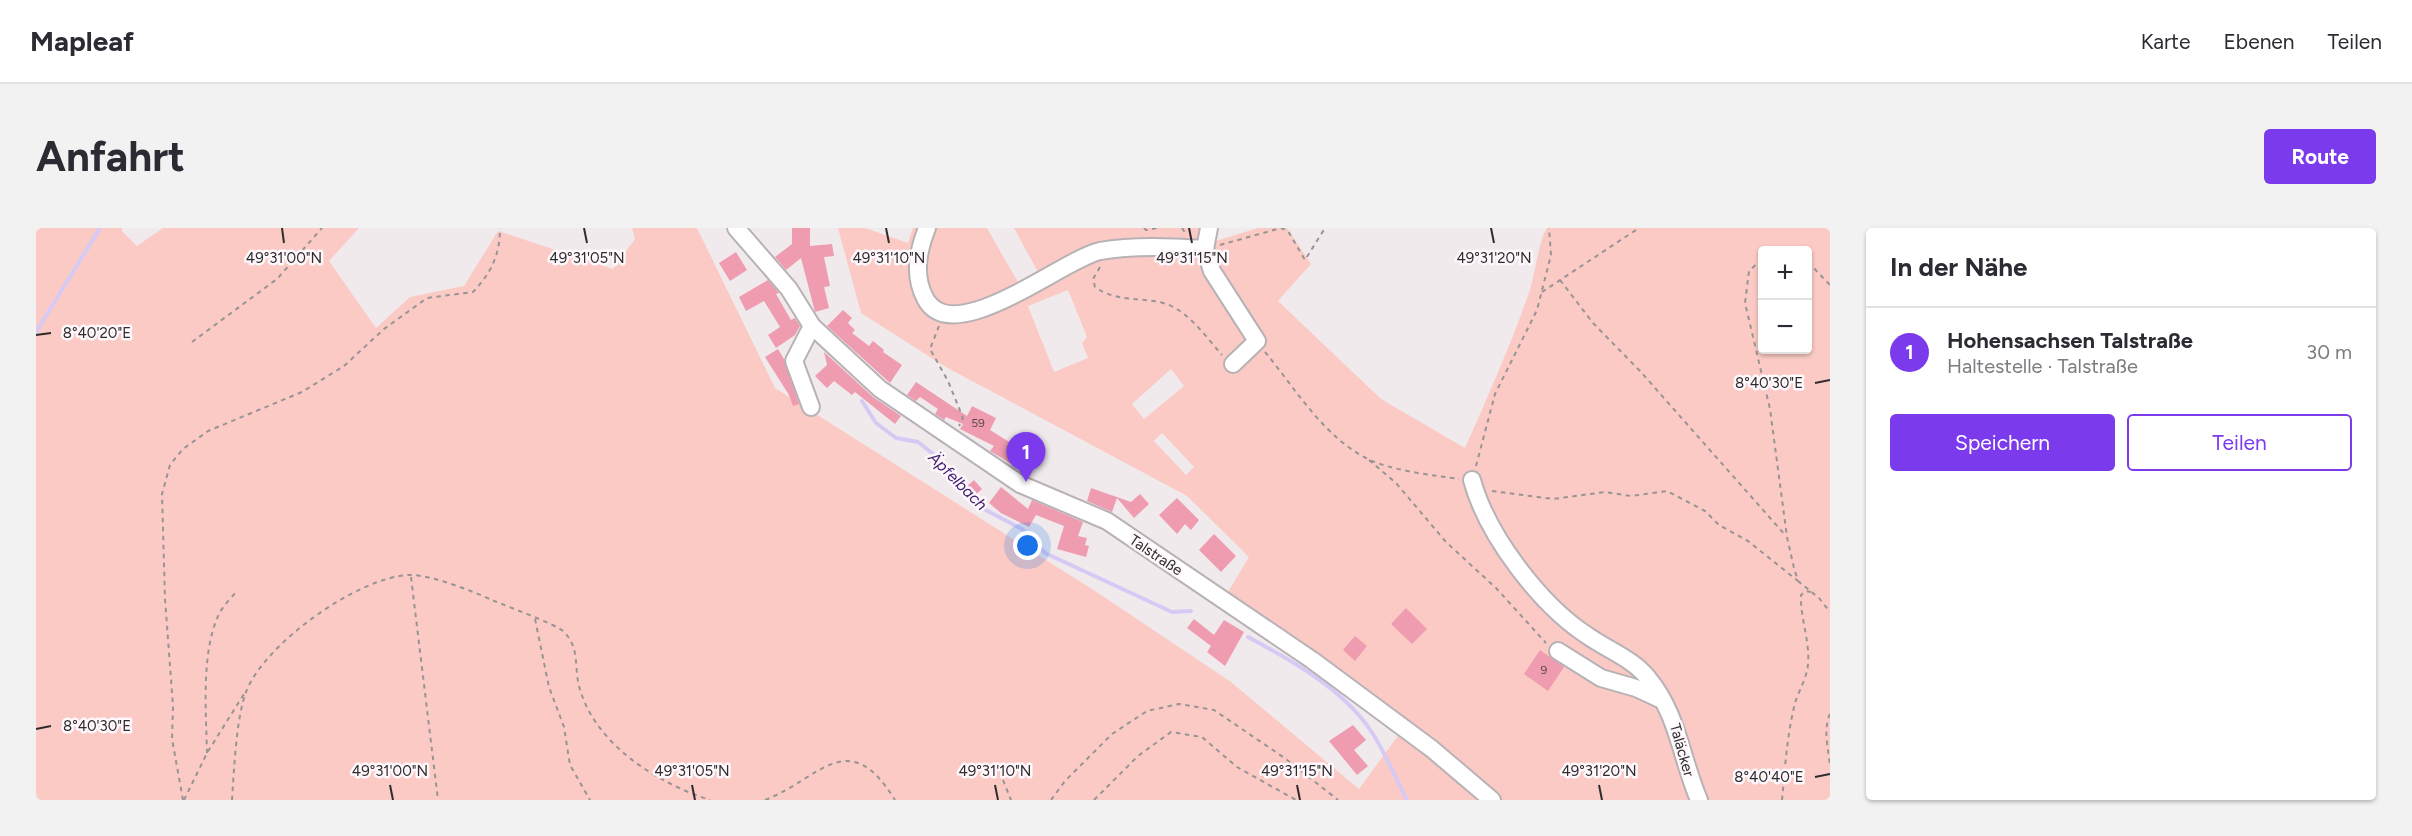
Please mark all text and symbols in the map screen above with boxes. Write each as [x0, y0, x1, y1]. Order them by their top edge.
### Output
text: Mapleaf [30, 24, 134, 58]
text: Karte [2141, 29, 2190, 54]
text: Ebenen [2223, 29, 2295, 54]
text: Teilen [2328, 29, 2382, 54]
button: Route [2264, 129, 2376, 184]
text: Anfahrt [36, 131, 185, 182]
map controls [1758, 246, 1812, 354]
button: + [1758, 246, 1812, 300]
text: 49°31'00"N [246, 249, 322, 267]
text: 49°31'05"N [549, 249, 625, 267]
text: 49°31'10"N [853, 249, 925, 267]
text: 49°31'15"N [1156, 249, 1228, 267]
text: 49°31'20"N [1456, 249, 1532, 267]
text: In der Nähe [1890, 251, 2027, 283]
button: − [1758, 300, 1812, 354]
text: 8°40'20"E [63, 324, 131, 342]
text: Hohensachsen Talstraße [1947, 327, 2193, 354]
text: 1 [1905, 340, 1914, 364]
text: 30 m [2306, 340, 2352, 364]
text: Haltestelle · Talstraße [1947, 354, 2138, 378]
text: 8°40'30"E [1735, 374, 1803, 392]
button: Speichern [1890, 414, 2115, 471]
button: Teilen [2127, 414, 2352, 471]
house number: 59 [971, 416, 985, 430]
pin: 1 [1006, 432, 1046, 482]
water label: Äpfelbach [924, 447, 991, 514]
your location [1013, 531, 1042, 560]
street label: Talstraße [1126, 531, 1186, 579]
house number: 9 [1541, 663, 1548, 677]
text: 8°40'30"E [63, 717, 131, 735]
street label: Taläcker [1666, 721, 1698, 779]
text: 49°31'00"N [352, 762, 428, 780]
text: 49°31'05"N [654, 762, 730, 780]
text: 49°31'10"N [959, 762, 1031, 780]
text: 49°31'15"N [1261, 762, 1333, 780]
text: 49°31'20"N [1561, 762, 1637, 780]
text: 8°40'40"E [1734, 768, 1804, 786]

